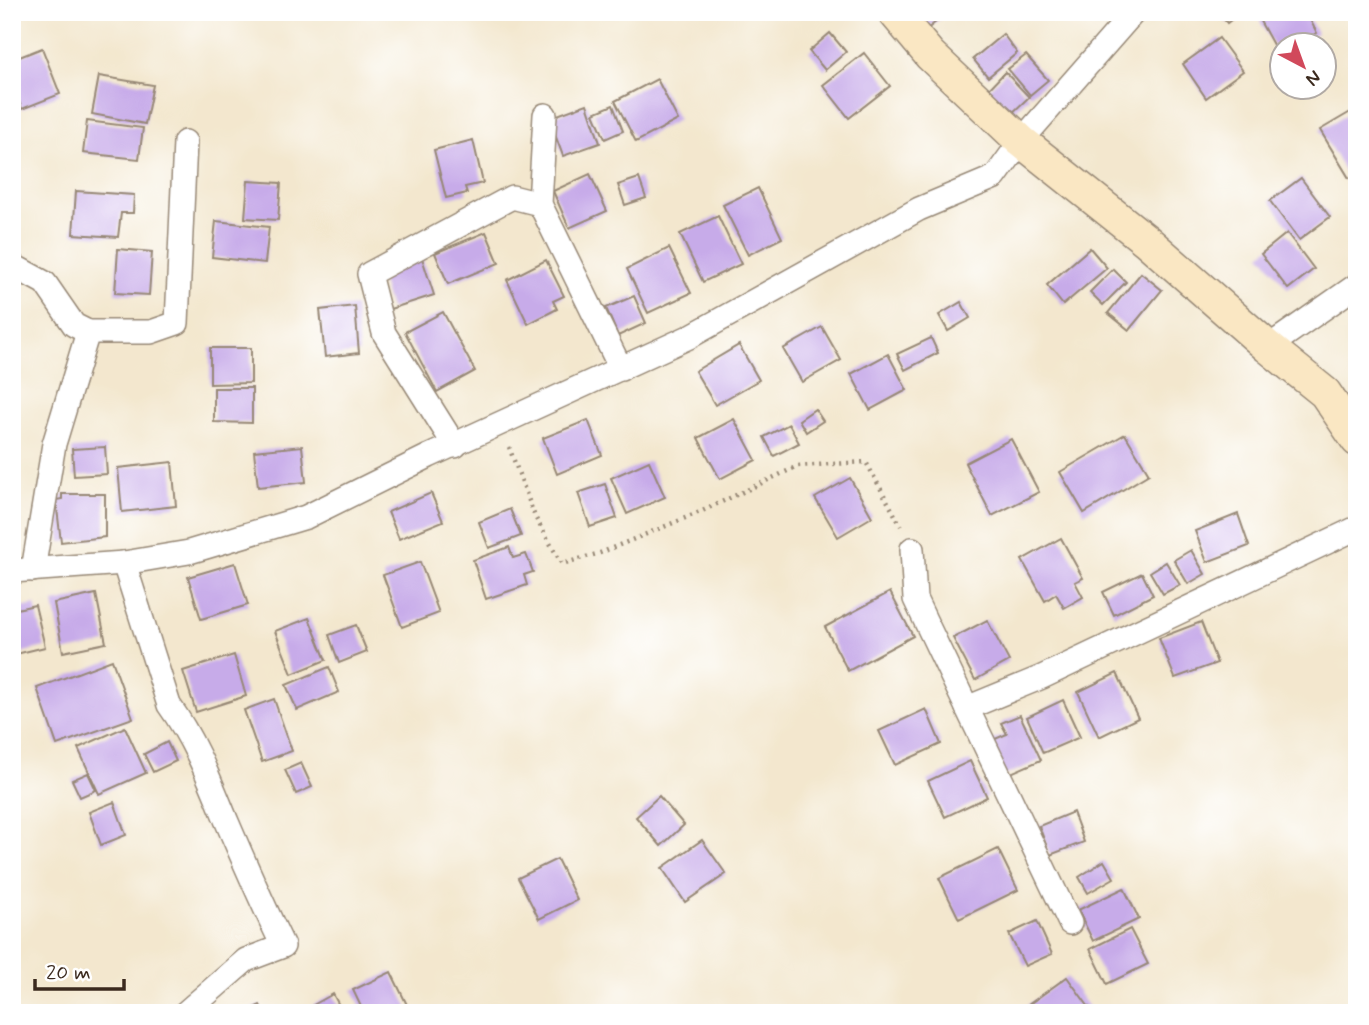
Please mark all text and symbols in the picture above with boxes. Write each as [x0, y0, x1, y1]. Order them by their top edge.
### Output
north arrow [1268, 32, 1338, 102]
text: N [1300, 64, 1326, 91]
scale bar [35, 948, 124, 992]
text: 20 m [46, 959, 91, 987]

